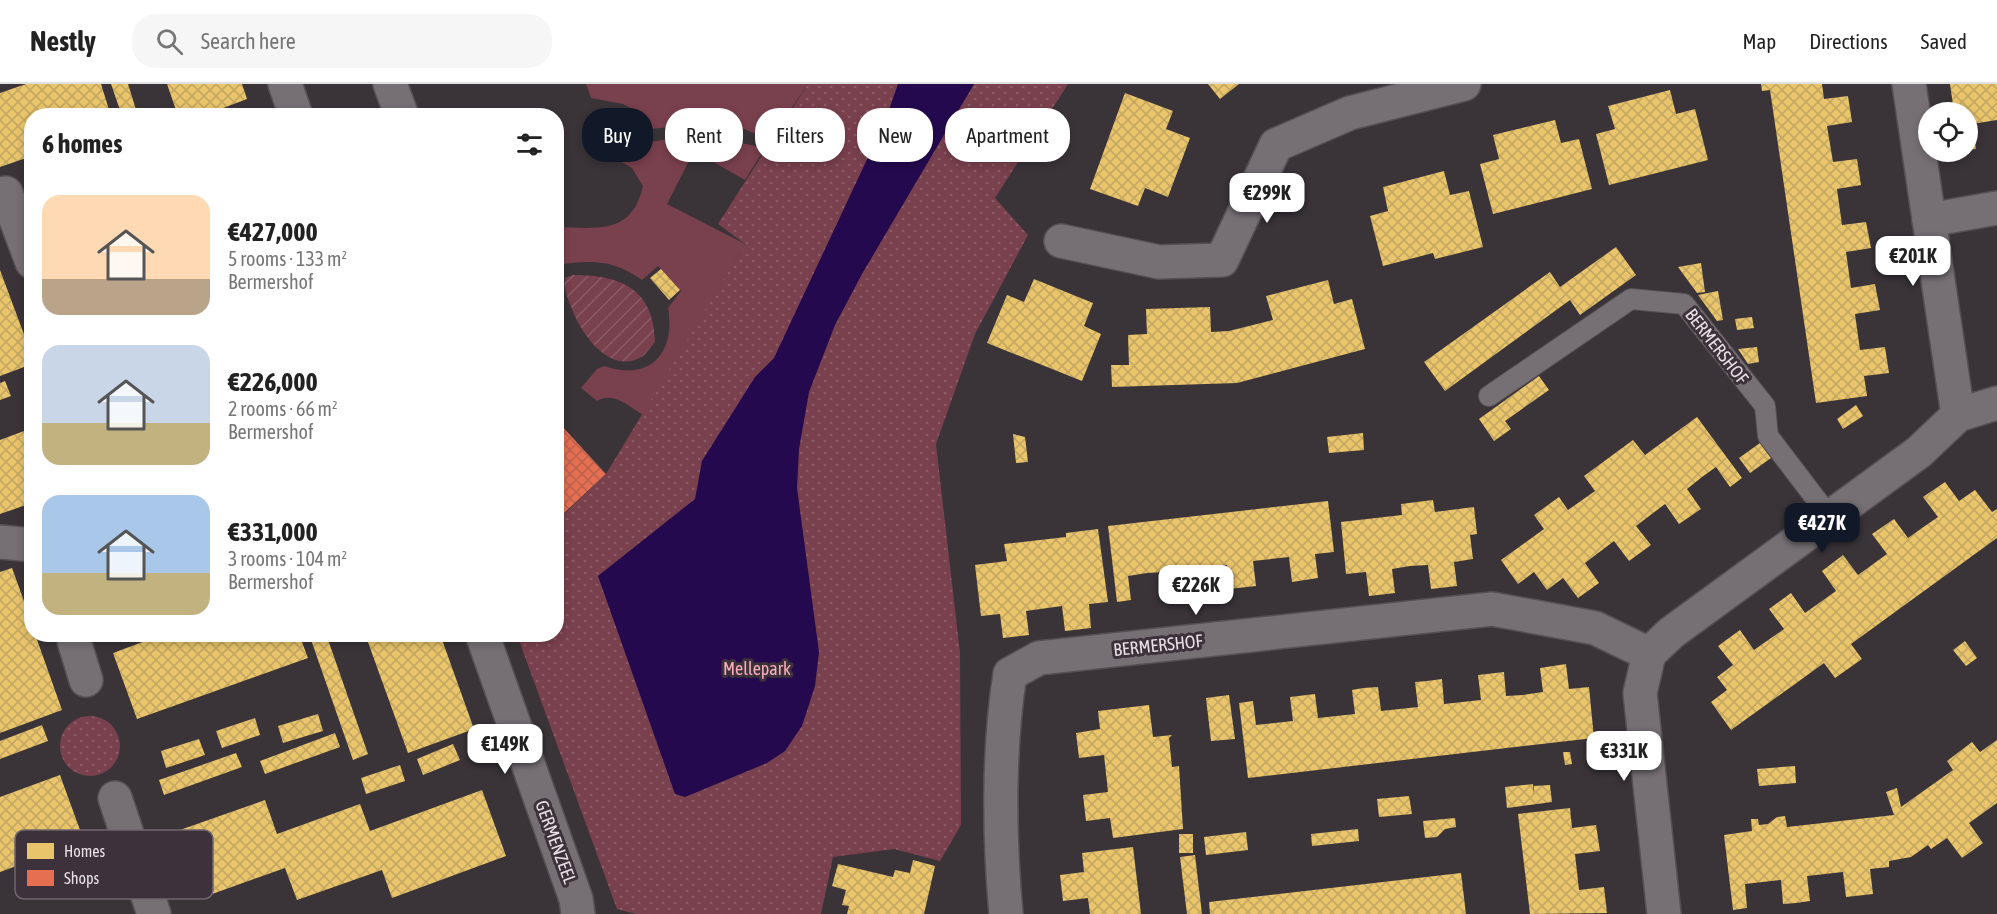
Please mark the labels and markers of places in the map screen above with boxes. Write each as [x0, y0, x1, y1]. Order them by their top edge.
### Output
pin: €299K [1225, 173, 1309, 224]
pin: €201K [1871, 236, 1955, 287]
pin: €427K [1780, 503, 1864, 554]
pin: €226K [1154, 565, 1238, 616]
pin: €149K [463, 724, 547, 775]
pin: €331K [1582, 731, 1666, 782]

